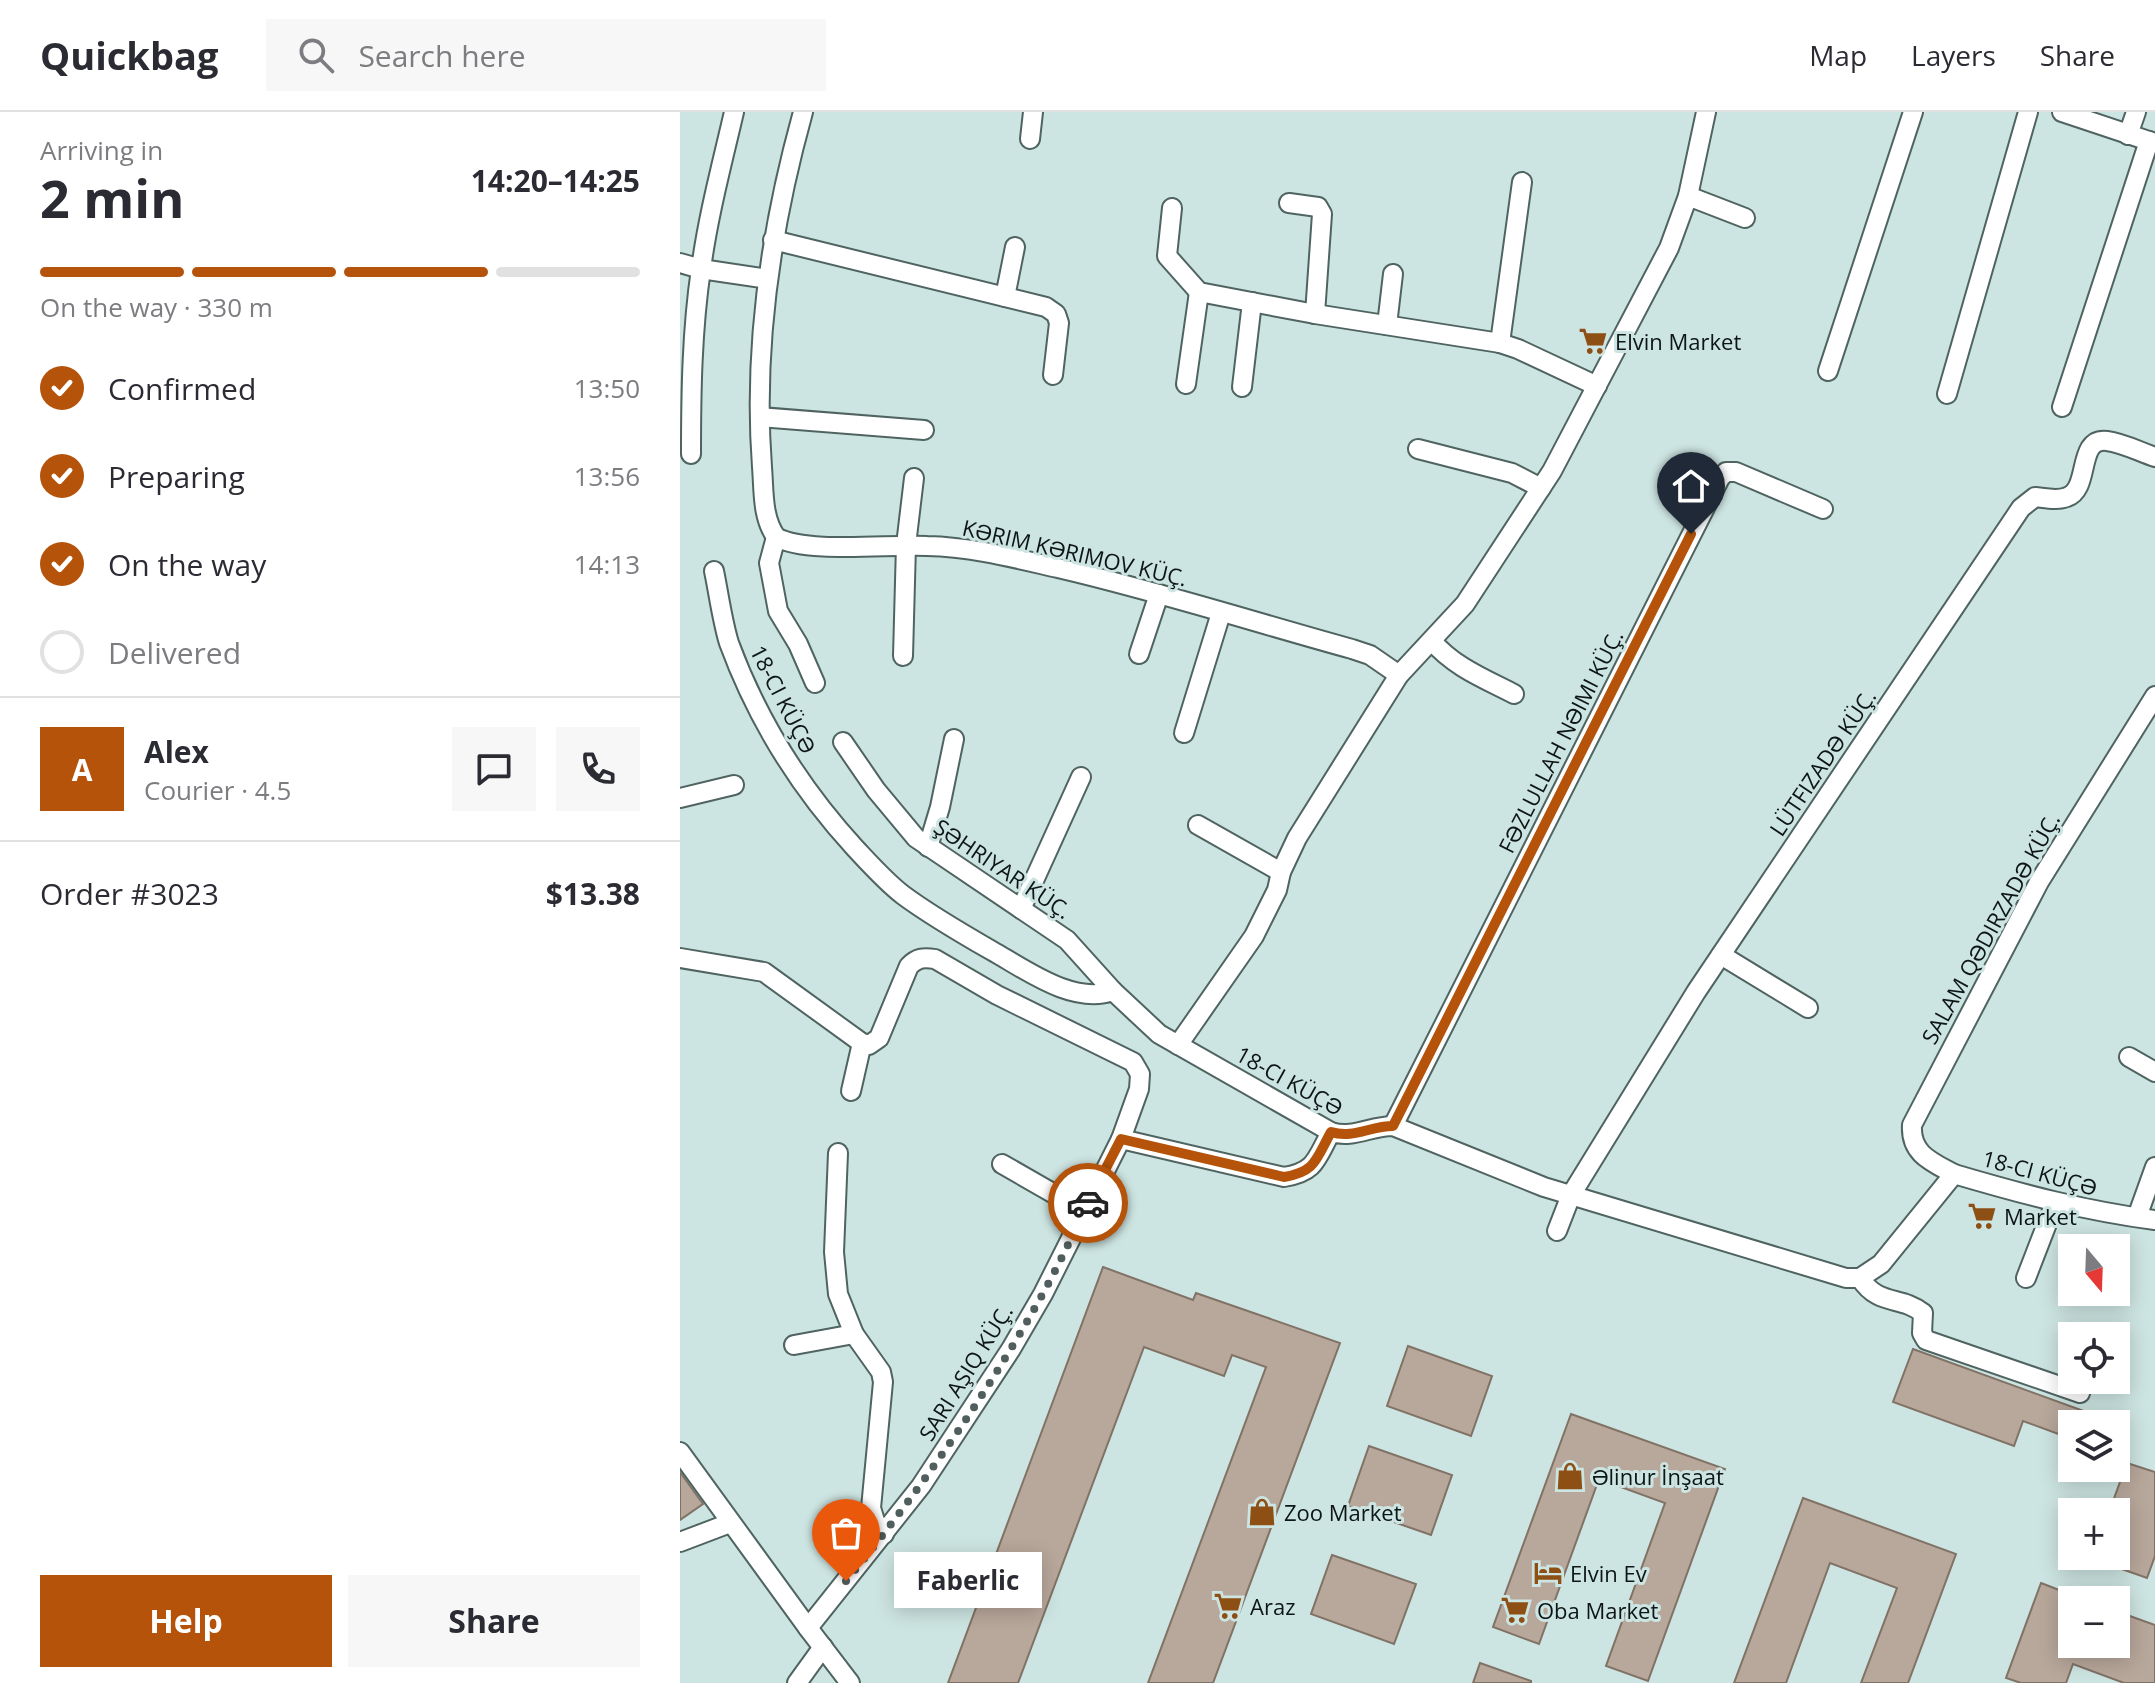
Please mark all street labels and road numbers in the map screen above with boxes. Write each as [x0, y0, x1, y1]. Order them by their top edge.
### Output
street label: KƏRIM KƏRIMOV KÜÇ. [960, 512, 1190, 592]
street label: FƏZLULLAH NƏIMI KÜÇ. [1491, 624, 1629, 858]
street label: 18-CI KÜÇƏ [744, 640, 824, 758]
street label: LÜTFIZADƏ KÜÇ. [1762, 683, 1882, 841]
street label: SALAM QƏDIRZADƏ KÜÇ. [1914, 807, 2066, 1049]
street label: ŞƏHRIYAR KÜÇ. [929, 811, 1077, 925]
street label: 18-CI KÜÇƏ [1231, 1038, 1349, 1122]
street label: 18-CI KÜÇƏ [1979, 1142, 2101, 1202]
street label: SARI AŞIQ KÜÇ. [911, 1298, 1019, 1446]

